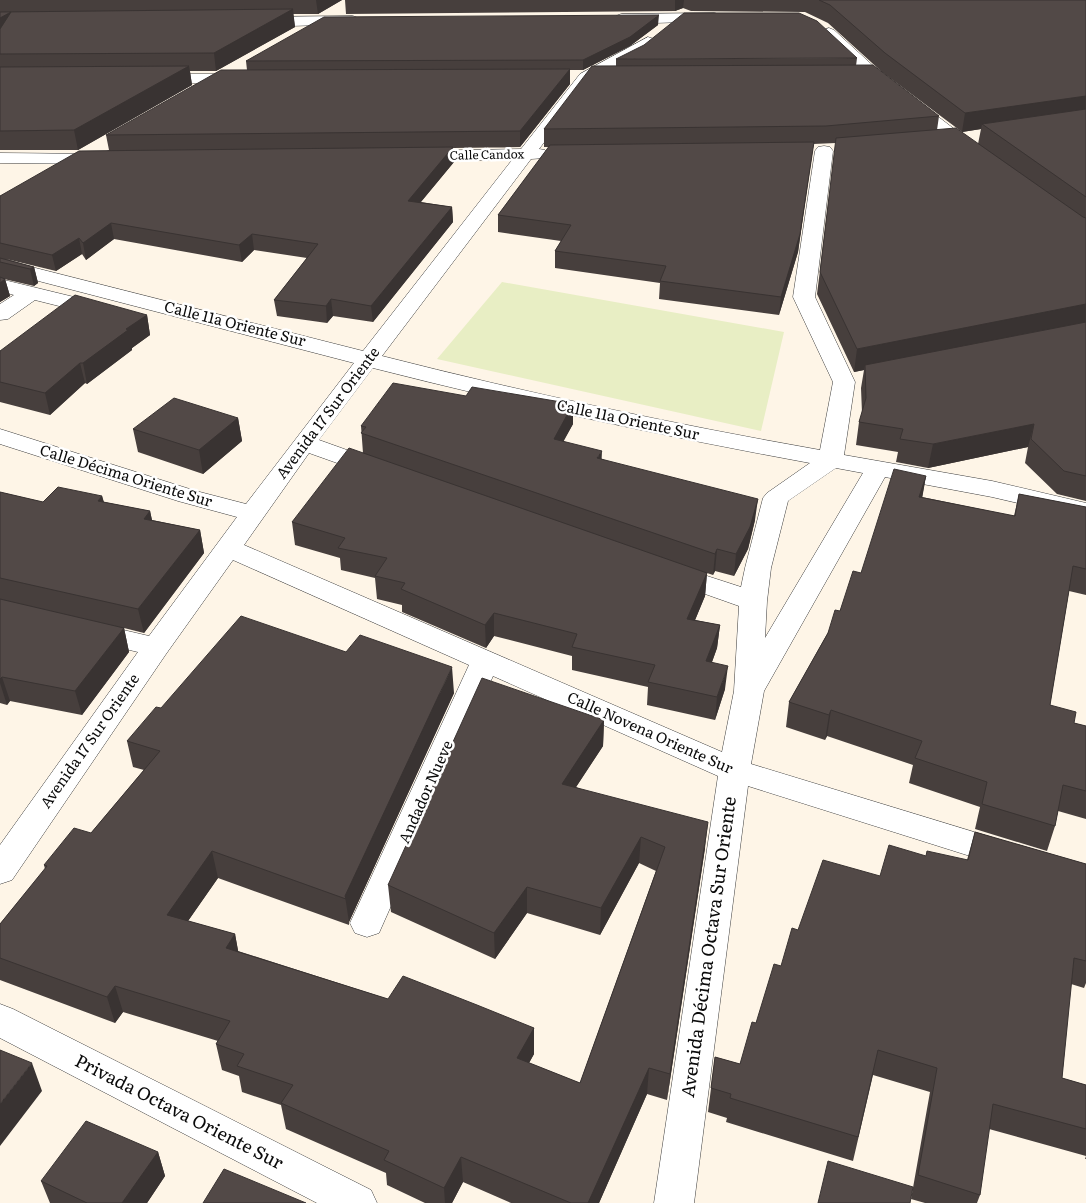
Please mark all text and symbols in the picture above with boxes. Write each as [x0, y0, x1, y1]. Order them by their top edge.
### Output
street label: Calle Candox [450, 144, 525, 164]
street label: Calle 11a Oriente Sur [162, 294, 309, 351]
street label: Avenida 17 Sur Oriente [269, 341, 384, 483]
street label: Calle 11a Oriente Sur [555, 392, 702, 445]
street label: Calle Décima Oriente Sur [37, 437, 216, 512]
street label: Avenida 17 Sur Oriente [33, 668, 144, 812]
street label: Calle Novena Oriente Sur [564, 685, 737, 779]
street label: Andador Nueve [392, 736, 458, 847]
street label: Avenida Décima Octava Sur Oriente [673, 794, 742, 1099]
street label: Privada Octava Oriente Sur [71, 1046, 289, 1175]

